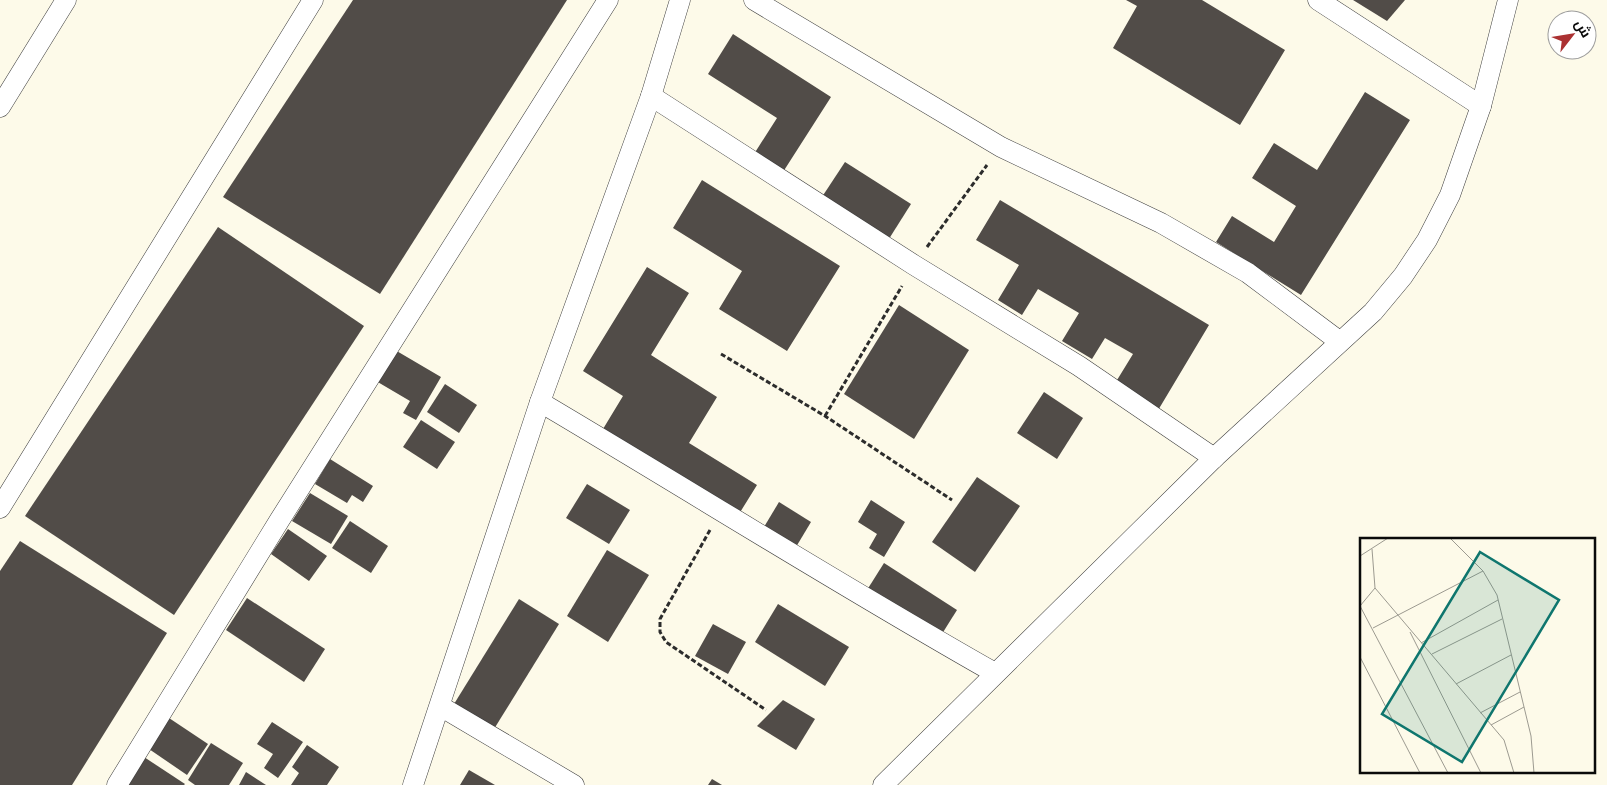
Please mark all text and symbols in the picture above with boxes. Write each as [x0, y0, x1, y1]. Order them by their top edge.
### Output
north arrow [1547, 10, 1597, 60]
text: ش [1571, 16, 1596, 41]
inset map [1360, 538, 1594, 772]

